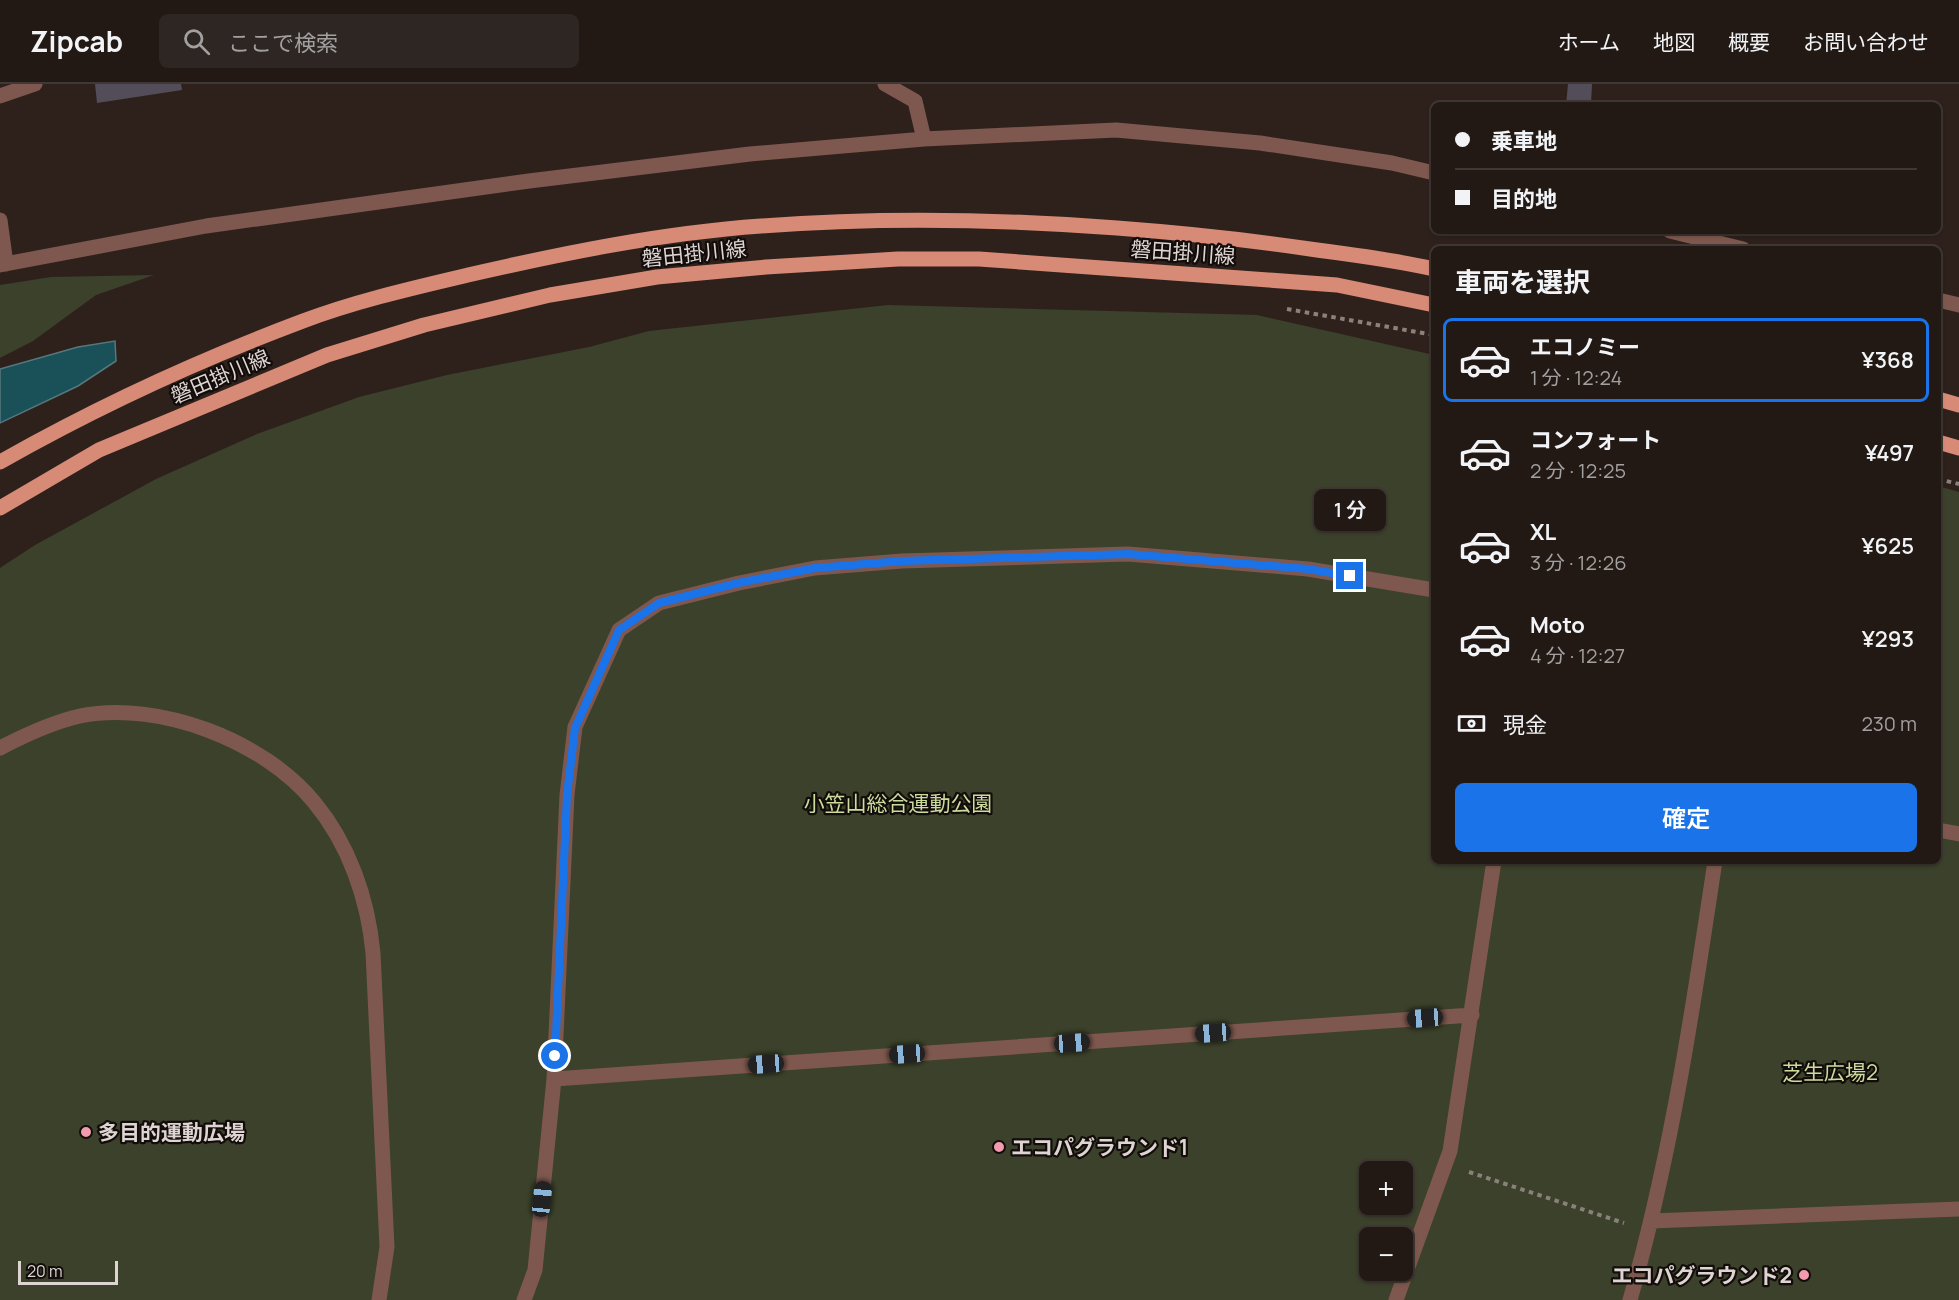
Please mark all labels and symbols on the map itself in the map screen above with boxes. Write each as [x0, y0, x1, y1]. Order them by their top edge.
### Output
street label: 磐田掛川線 [640, 234, 748, 272]
street label: 磐田掛川線 [1130, 234, 1236, 270]
street label: 磐田掛川線 [166, 343, 274, 409]
callout: 1 分 [1314, 489, 1386, 531]
route end [1336, 562, 1363, 589]
park label: 小笠山総合運動公園 [804, 789, 993, 817]
car [1406, 1008, 1444, 1028]
car [1194, 1023, 1232, 1043]
car [1053, 1033, 1091, 1053]
route start [541, 1042, 568, 1069]
car [888, 1044, 926, 1064]
car [747, 1054, 785, 1074]
park label: 芝生広場2 [1782, 1058, 1878, 1086]
place label: 多目的運動広場 [98, 1118, 245, 1146]
marker: 多目的運動広場 [79, 1125, 93, 1139]
place label: エコパグラウンド1 [1011, 1133, 1188, 1161]
marker: エコパグラウンド1 [992, 1140, 1006, 1154]
car [531, 1180, 553, 1218]
scale bar [18, 1258, 118, 1286]
place label: エコパグラウンド2 [1611, 1261, 1792, 1289]
marker: エコパグラウンド2 [1797, 1268, 1811, 1282]

